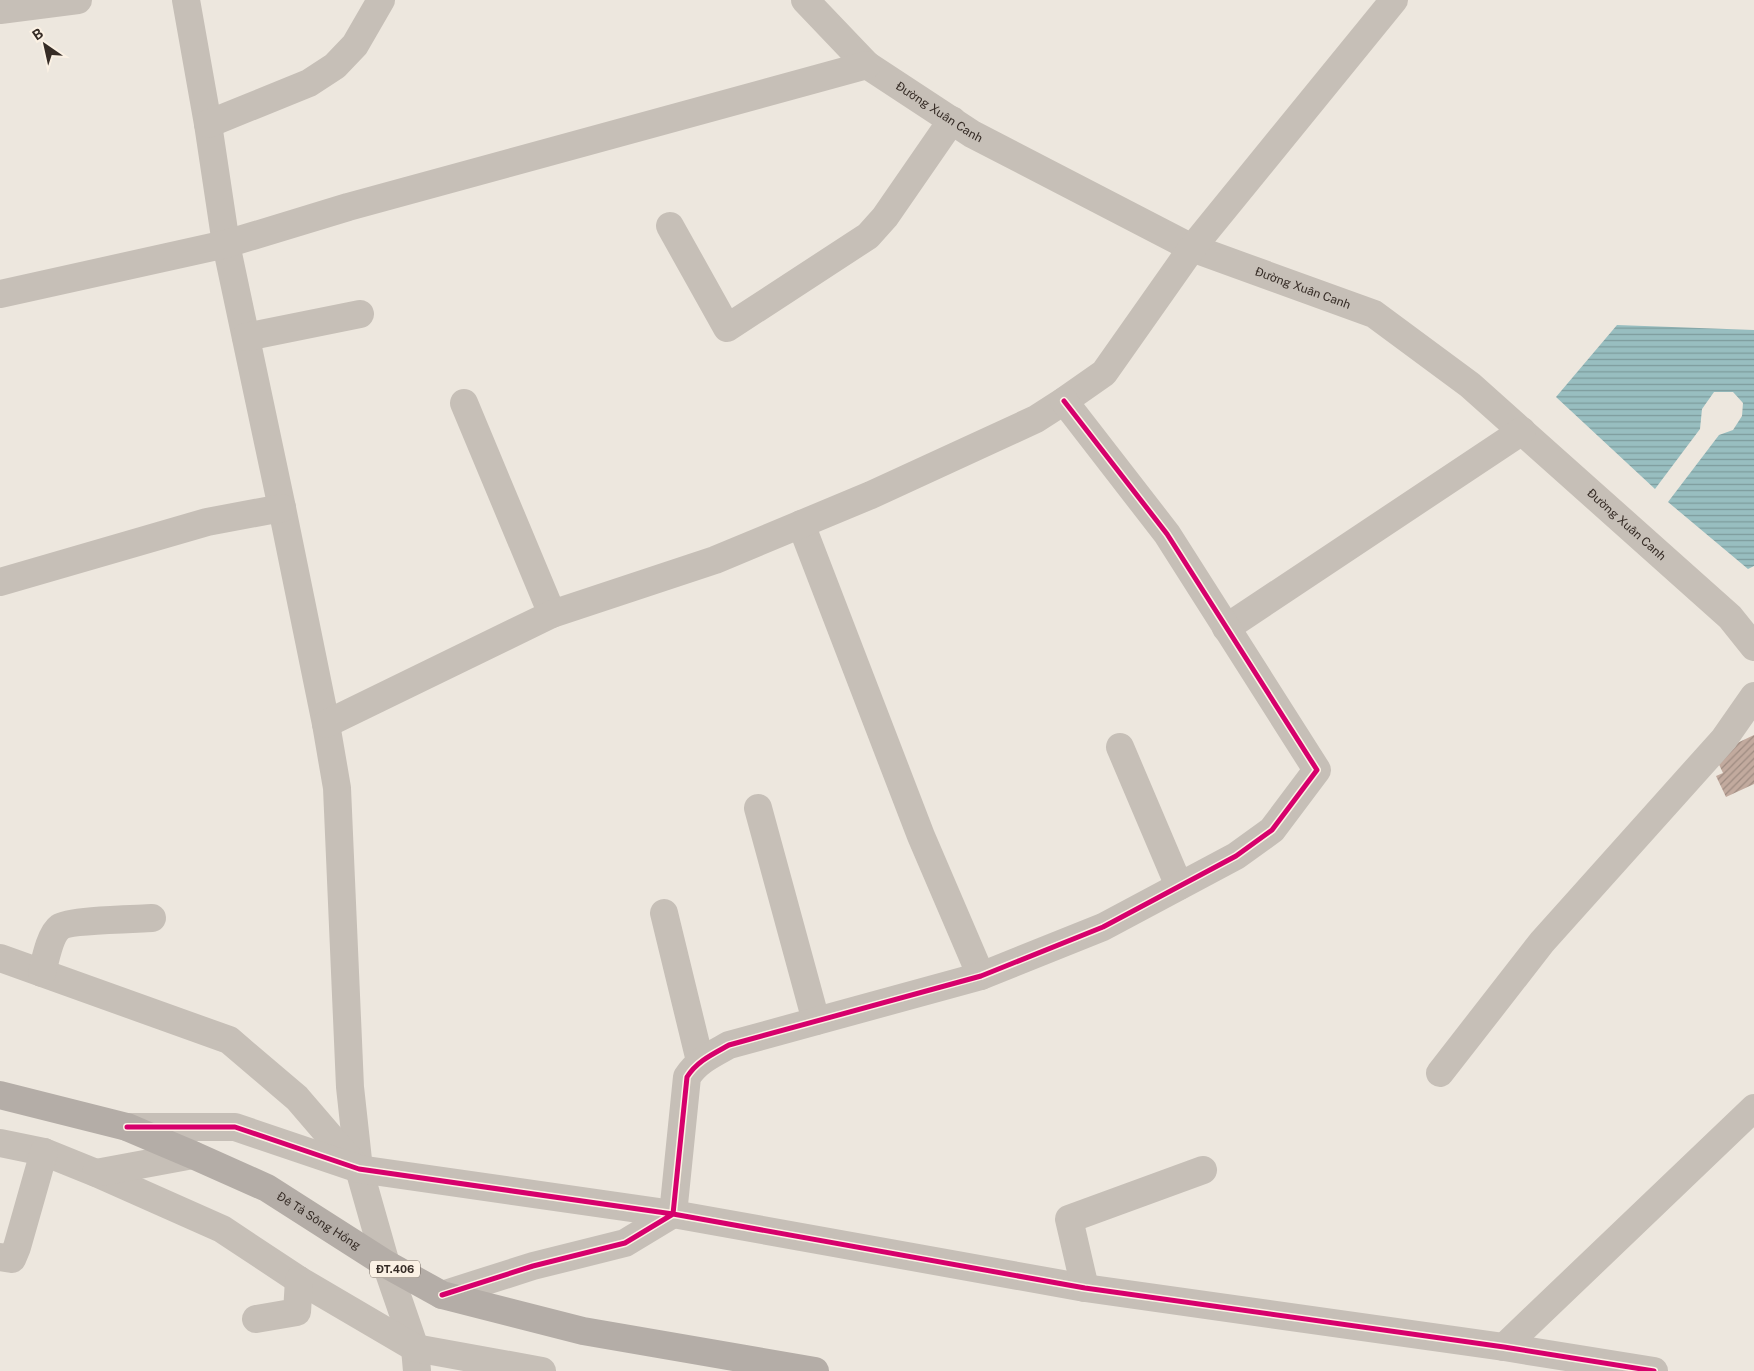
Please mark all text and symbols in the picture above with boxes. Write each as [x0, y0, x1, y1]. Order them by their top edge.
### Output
north arrow [20, 20, 70, 70]
text: B [29, 25, 46, 44]
street label: Đường Xuân Canh [893, 79, 985, 145]
street label: Đường Xuân Canh [1253, 264, 1353, 312]
street label: Đường Xuân Canh [1584, 486, 1669, 563]
street label: Đê Tả Sông Hồng [274, 1189, 363, 1253]
road number: ĐT.406 [370, 1260, 420, 1278]

